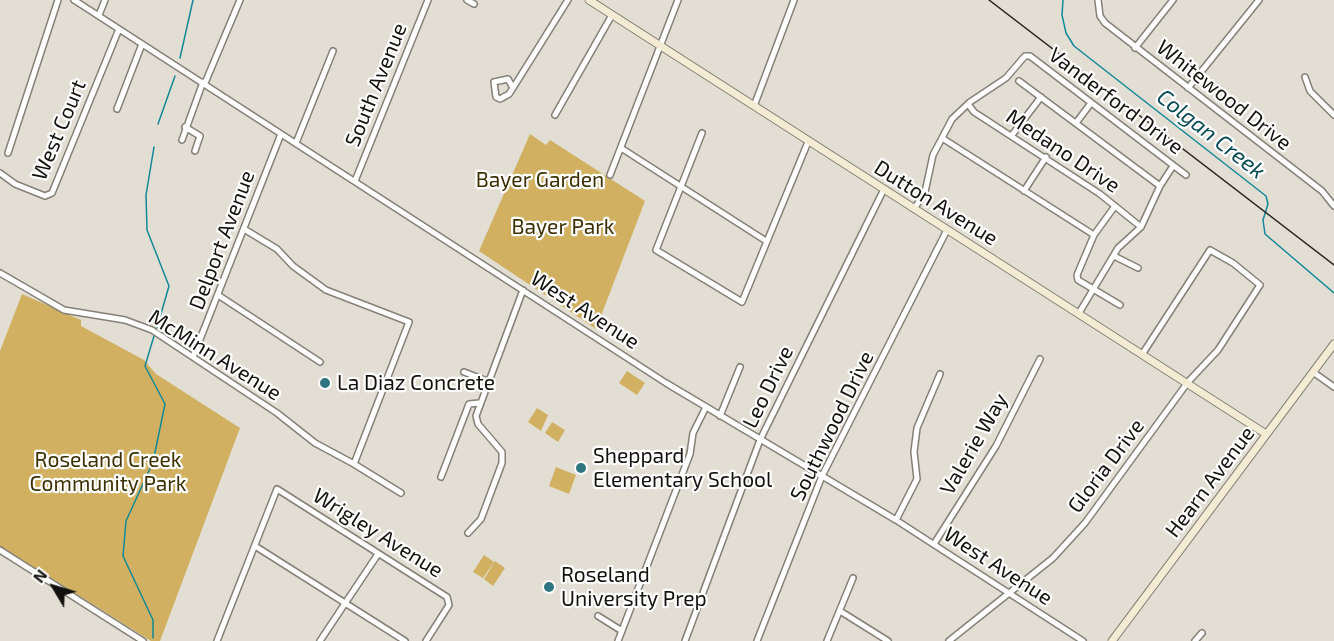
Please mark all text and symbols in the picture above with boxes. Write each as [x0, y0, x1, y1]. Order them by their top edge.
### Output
street label: South Avenue [340, 20, 412, 150]
street label: Whitewood Drive [1152, 35, 1296, 155]
street label: Vanderford Drive [1044, 42, 1188, 160]
street label: West Court [27, 76, 91, 184]
water label: Colgan Creek [1152, 84, 1270, 184]
street label: Medano Drive [1001, 104, 1125, 198]
street label: Dutton Avenue [869, 155, 1003, 251]
street label: Delport Avenue [184, 167, 260, 313]
park label: Bayer Garden [476, 167, 604, 193]
park label: Bayer Park [512, 214, 614, 240]
street label: West Avenue [526, 266, 644, 354]
street label: McMinn Avenue [144, 304, 286, 406]
street label: Leo Drive [737, 342, 799, 432]
street label: Southwood Drive [785, 347, 879, 505]
place label: La Diaz Concrete [337, 370, 495, 396]
marker: La Diaz Concrete [318, 376, 332, 390]
street label: Valerie Way [935, 389, 1013, 499]
street label: Gloria Drive [1063, 414, 1149, 518]
street label: Hearn Avenue [1160, 422, 1260, 542]
place label: Sheppard Elementary School [593, 443, 772, 493]
park label: Roseland Creek Community Park [30, 447, 186, 497]
marker: Sheppard Elementary School [574, 461, 588, 475]
street label: Wrigley Avenue [308, 483, 448, 583]
street label: West Avenue [939, 522, 1057, 610]
north arrow [24, 557, 84, 617]
place label: Roseland University Prep [561, 562, 707, 612]
text: N [28, 565, 50, 586]
marker: Roseland University Prep [542, 580, 556, 594]

